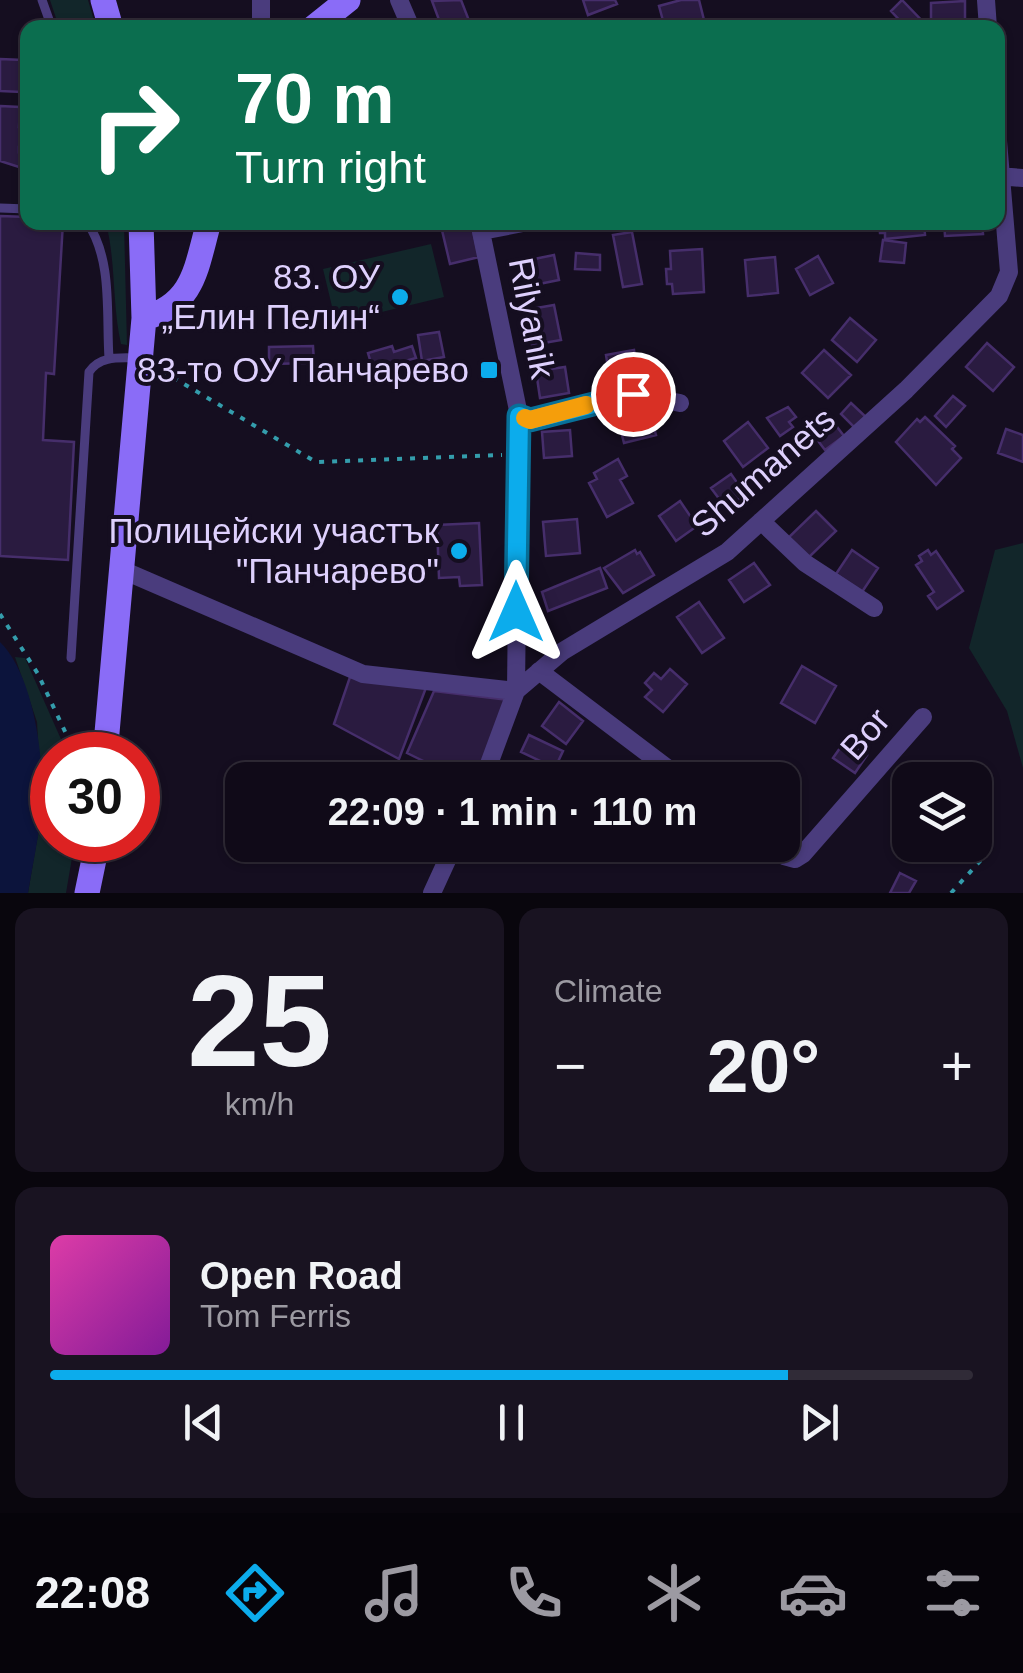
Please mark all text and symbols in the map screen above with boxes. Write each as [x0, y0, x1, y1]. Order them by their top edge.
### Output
icon: right [70, 60, 200, 190]
text: 70 m [235, 60, 395, 138]
text: Turn right [235, 142, 426, 193]
street label: Rilyanik [502, 254, 563, 382]
place label: 83. ОУ „Елин Пелин“ [162, 257, 381, 336]
marker: 83. ОУ „Елин Пелин“ [389, 286, 411, 308]
place label: 83-то ОУ Панчарево [137, 350, 469, 389]
pin [591, 352, 676, 437]
marker: 83-то ОУ Панчарево [478, 359, 500, 381]
icon: arrive [606, 367, 661, 422]
street label: Shumanets [683, 399, 842, 544]
place label: Полицейски участък "Панчарево" [108, 511, 440, 590]
marker: Полицейски участък "Панчарево" [448, 540, 470, 562]
position arrow [464, 560, 568, 664]
street label: Bor [832, 700, 897, 767]
speed limit sign: 30 [30, 732, 160, 862]
map controls [892, 762, 992, 862]
button: layers [892, 762, 992, 862]
text: 22:09 · 1 min · 110 m [328, 791, 697, 833]
text: 25 [187, 948, 332, 1094]
text: Climate [554, 973, 662, 1009]
text: 20° [707, 1024, 820, 1108]
text: − [554, 1035, 586, 1097]
text: + [941, 1035, 973, 1097]
text: km/h [225, 1086, 294, 1122]
text: Open Road [200, 1255, 403, 1297]
text: Tom Ferris [200, 1298, 351, 1334]
icon: previous [176, 1395, 231, 1450]
icon: pause [484, 1395, 539, 1450]
icon: next [792, 1395, 847, 1450]
icon: directions [220, 1558, 290, 1628]
icon: music [359, 1558, 429, 1628]
icon: phone [499, 1558, 569, 1628]
icon: climate [639, 1558, 709, 1628]
icon: car [778, 1558, 848, 1628]
icon: filters [918, 1558, 988, 1628]
text: 22:08 [35, 1567, 150, 1618]

